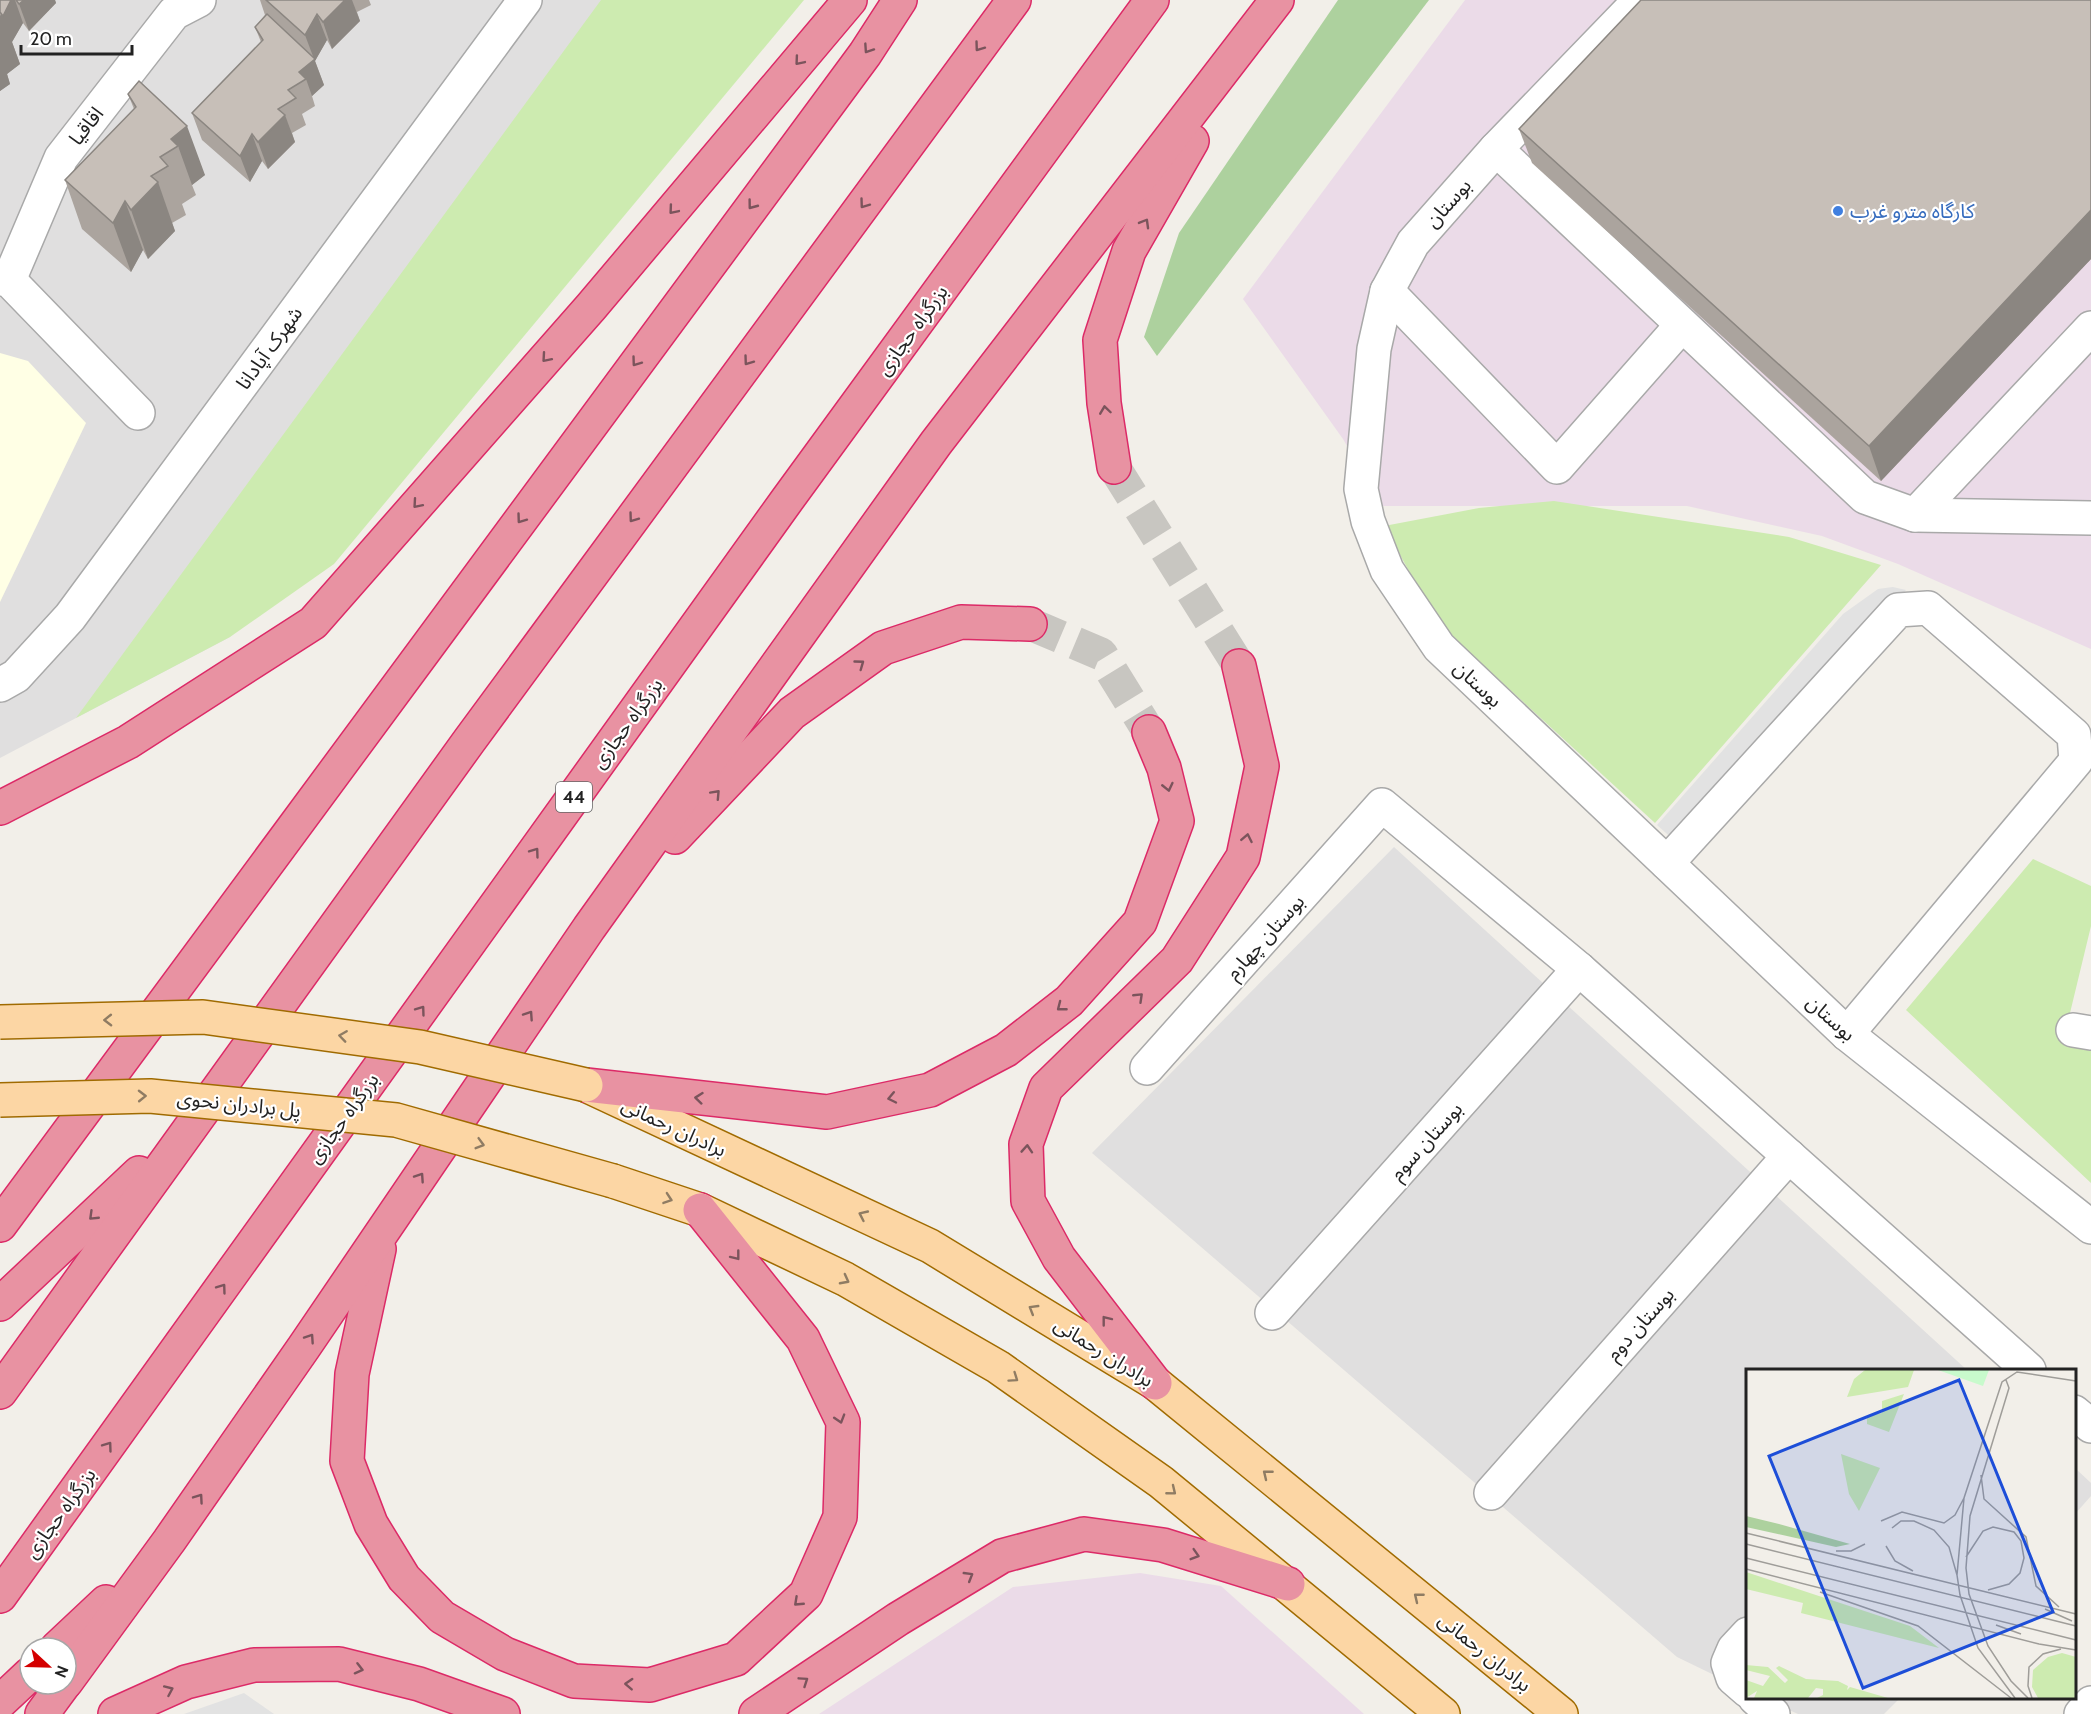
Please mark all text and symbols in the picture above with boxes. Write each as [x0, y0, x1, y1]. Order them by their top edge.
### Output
scale bar [21, 18, 132, 56]
text: 20 m [30, 28, 72, 50]
one-way arrow [976, 41, 987, 52]
one-way arrow [864, 42, 875, 53]
one-way arrow [795, 54, 806, 65]
street label: اقاقیا [64, 102, 108, 150]
street label: بوستان [1420, 174, 1476, 232]
one-way arrow [860, 198, 871, 209]
one-way arrow [748, 199, 759, 210]
place label: کارگاه مترو غرب [1850, 199, 1975, 223]
one-way arrow [670, 203, 681, 214]
marker: کارگاه مترو غرب [1831, 204, 1845, 218]
one-way arrow [1137, 219, 1149, 230]
street label: بزرگراه حجازی [871, 280, 953, 380]
street label: شهرک آپادانا [231, 302, 308, 395]
one-way arrow [542, 351, 553, 362]
one-way arrow [745, 355, 756, 366]
one-way arrow [632, 356, 643, 367]
one-way arrow [1099, 405, 1111, 414]
one-way arrow [414, 497, 425, 508]
one-way arrow [629, 512, 640, 523]
one-way arrow [517, 513, 528, 524]
street label: بوستان [1449, 656, 1507, 712]
one-way arrow [854, 661, 865, 672]
street label: بزرگراه حجازی [586, 673, 668, 773]
road number: 44 [556, 782, 592, 812]
one-way arrow [1161, 782, 1174, 792]
one-way arrow [708, 790, 719, 801]
one-way arrow [1240, 833, 1253, 843]
one-way arrow [528, 847, 539, 858]
street label: بوستان چهارم [1221, 890, 1312, 986]
street label: بوستان [1802, 990, 1860, 1046]
one-way arrow [1131, 993, 1142, 1004]
one-way arrow [1057, 999, 1068, 1010]
one-way arrow [414, 1005, 425, 1016]
one-way arrow [522, 1011, 533, 1022]
one-way arrow [103, 1013, 112, 1026]
one-way arrow [339, 1031, 348, 1043]
street label: بزرگراه حجازی [302, 1068, 384, 1168]
street label: پل برادران نحوی [176, 1086, 302, 1124]
one-way arrow [138, 1090, 147, 1102]
one-way arrow [887, 1091, 897, 1104]
street label: برادران رحمانی [618, 1092, 730, 1162]
one-way arrow [695, 1092, 704, 1105]
street label: بوستان سوم [1385, 1097, 1470, 1187]
one-way arrow [475, 1136, 485, 1149]
one-way arrow [1020, 1144, 1033, 1153]
one-way arrow [413, 1173, 424, 1184]
one-way arrow [662, 1192, 673, 1205]
one-way arrow [89, 1209, 100, 1220]
one-way arrow [858, 1210, 869, 1222]
one-way arrow [729, 1249, 740, 1260]
one-way arrow [839, 1273, 850, 1284]
street label: بوستان دوم [1601, 1282, 1681, 1368]
one-way arrow [215, 1283, 226, 1294]
one-way arrow [1029, 1304, 1039, 1316]
street label: برادران رحمانی [1050, 1312, 1158, 1392]
one-way arrow [1103, 1315, 1114, 1326]
one-way arrow [303, 1334, 314, 1345]
inset map [1746, 1369, 2076, 1699]
one-way arrow [1007, 1371, 1018, 1382]
one-way arrow [833, 1413, 845, 1423]
one-way arrow [101, 1442, 112, 1453]
street label: بزرگراه حجازی [19, 1463, 101, 1563]
one-way arrow [1263, 1470, 1274, 1481]
one-way arrow [1166, 1484, 1177, 1495]
one-way arrow [192, 1494, 203, 1505]
one-way arrow [1189, 1548, 1200, 1560]
one-way arrow [963, 1572, 973, 1584]
one-way arrow [1414, 1594, 1425, 1605]
one-way arrow [794, 1595, 804, 1606]
street label: برادران رحمانی [1434, 1607, 1536, 1697]
north arrow [18, 1636, 78, 1696]
one-way arrow [354, 1661, 364, 1674]
text: N [51, 1663, 72, 1680]
one-way arrow [624, 1678, 633, 1691]
one-way arrow [798, 1678, 809, 1689]
one-way arrow [162, 1685, 173, 1697]

